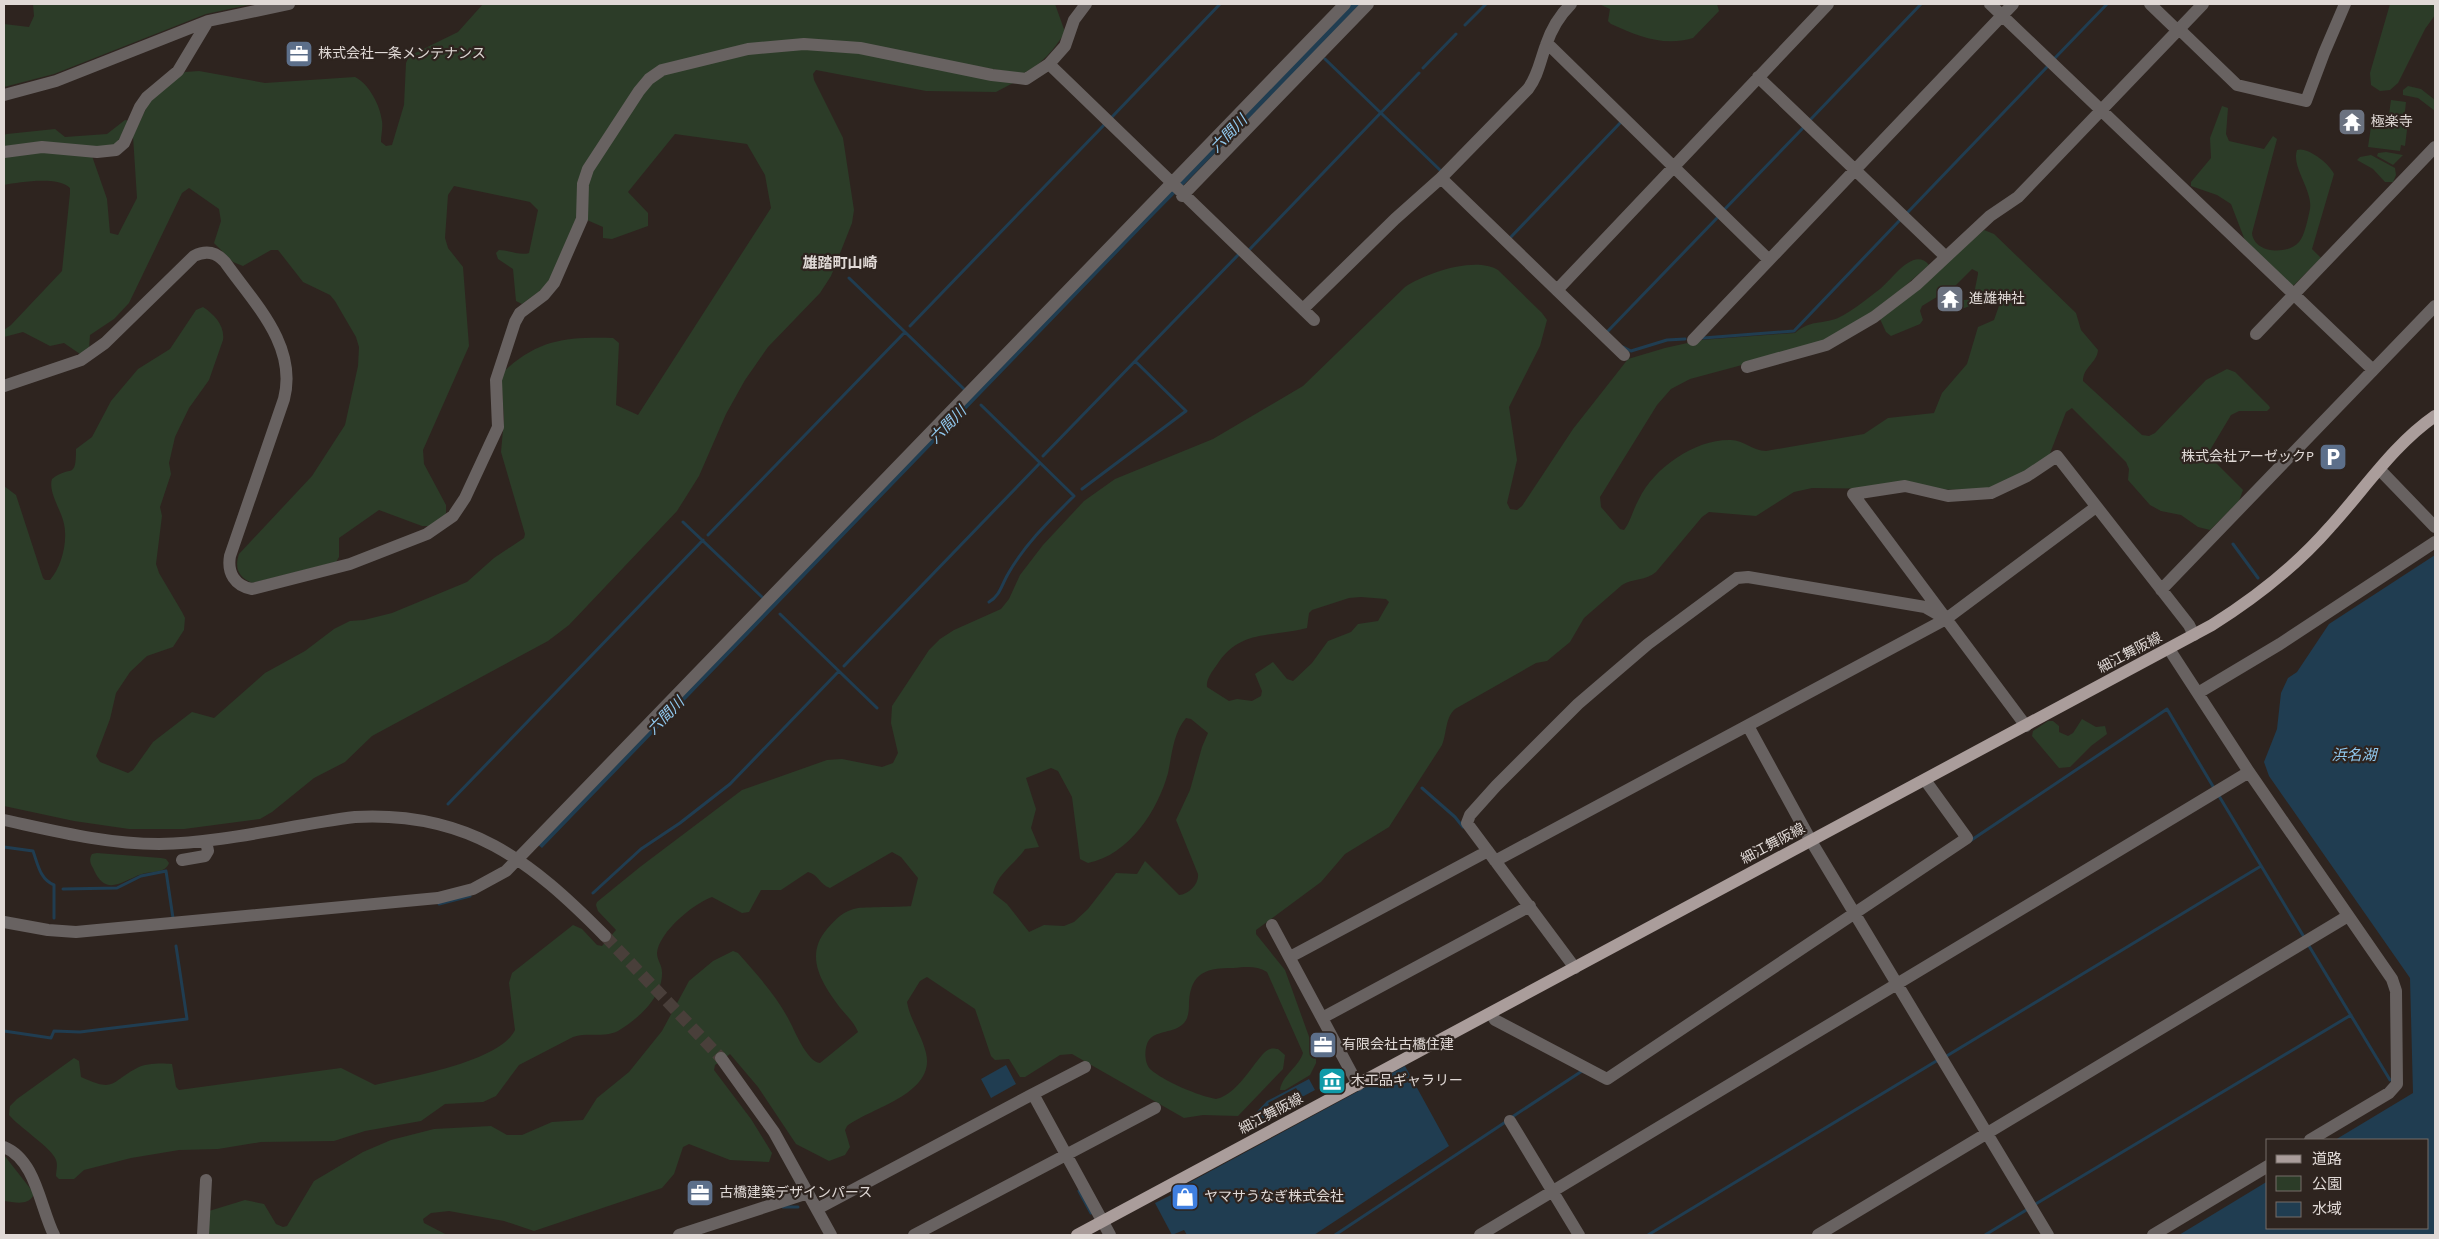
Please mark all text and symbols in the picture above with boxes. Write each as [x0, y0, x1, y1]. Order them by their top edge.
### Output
office icon: 株式会社一条メンテナンス [284, 39, 314, 69]
place label: 株式会社一条メンテナンス [318, 44, 486, 64]
temple icon: 極楽寺 [2337, 107, 2367, 137]
water label: 六間川 [1206, 109, 1254, 157]
place label: 極楽寺 [2371, 112, 2413, 132]
district label: 雄踏町山崎 [802, 253, 878, 274]
temple icon: 進雄神社 [1935, 284, 1965, 314]
place label: 進雄神社 [1969, 289, 2025, 309]
water label: 六間川 [925, 400, 973, 448]
parking icon: 株式会社アーゼックP [2318, 442, 2348, 472]
place label: 株式会社アーゼックP [2181, 447, 2314, 467]
street label: 細江舞阪線 [2094, 628, 2166, 678]
water label: 六間川 [643, 691, 691, 739]
water label: 浜名湖 [2331, 745, 2378, 766]
street label: 細江舞阪線 [1737, 819, 1809, 869]
office icon: 有限会社古橋住建 [1308, 1030, 1338, 1060]
place label: 有限会社古橋住建 [1342, 1035, 1454, 1055]
museum icon: 木工品ギャラリー [1317, 1066, 1347, 1096]
place label: 木工品ギャラリー [1351, 1071, 1463, 1091]
street label: 細江舞阪線 [1235, 1089, 1307, 1139]
legend [2266, 1139, 2429, 1229]
text: 道路 [2312, 1149, 2342, 1170]
text: 公園 [2312, 1174, 2342, 1195]
office icon: 古橋建築デザインパース [685, 1178, 715, 1208]
shop icon: ヤマサうなぎ株式会社 [1170, 1182, 1200, 1212]
place label: 古橋建築デザインパース [719, 1183, 872, 1203]
place label: ヤマサうなぎ株式会社 [1204, 1187, 1344, 1207]
text: 水域 [2312, 1199, 2342, 1220]

